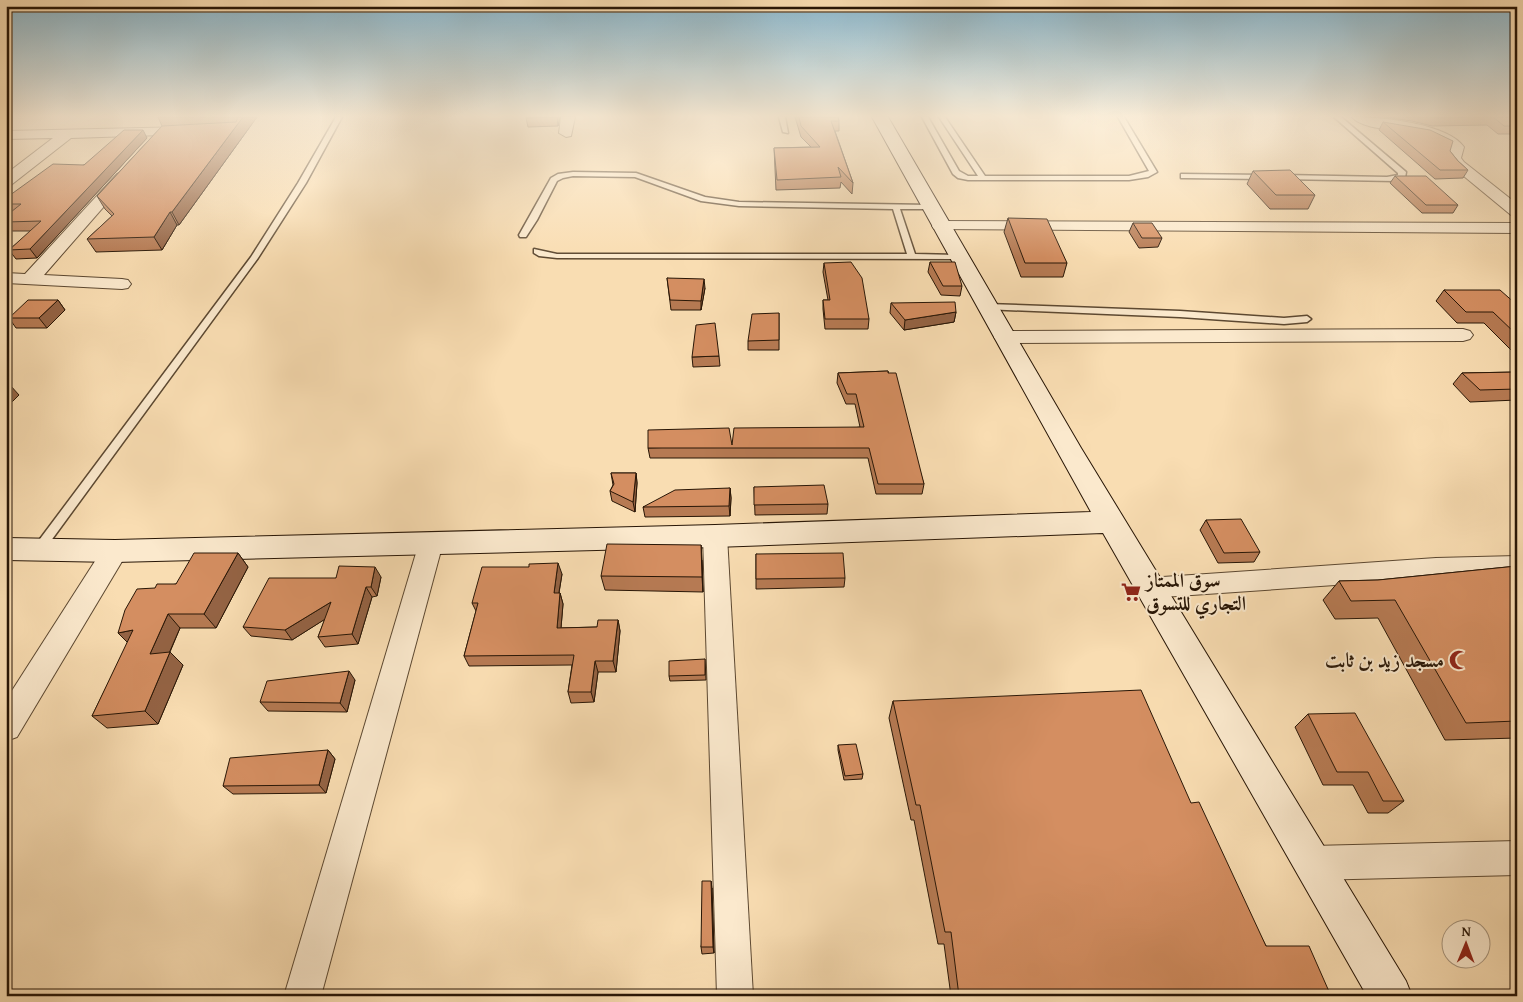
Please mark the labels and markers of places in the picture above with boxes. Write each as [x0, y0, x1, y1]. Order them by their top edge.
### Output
place label: سوق الممتاز التجاري للتسوق [1144, 565, 1246, 620]
supermarket icon: سوق الممتاز التجاري للتسوق [1120, 581, 1142, 603]
place label: مسجد زيد بن ثابت [1325, 645, 1444, 674]
mosque icon: مسجد زيد بن ثابت [1448, 649, 1470, 671]

